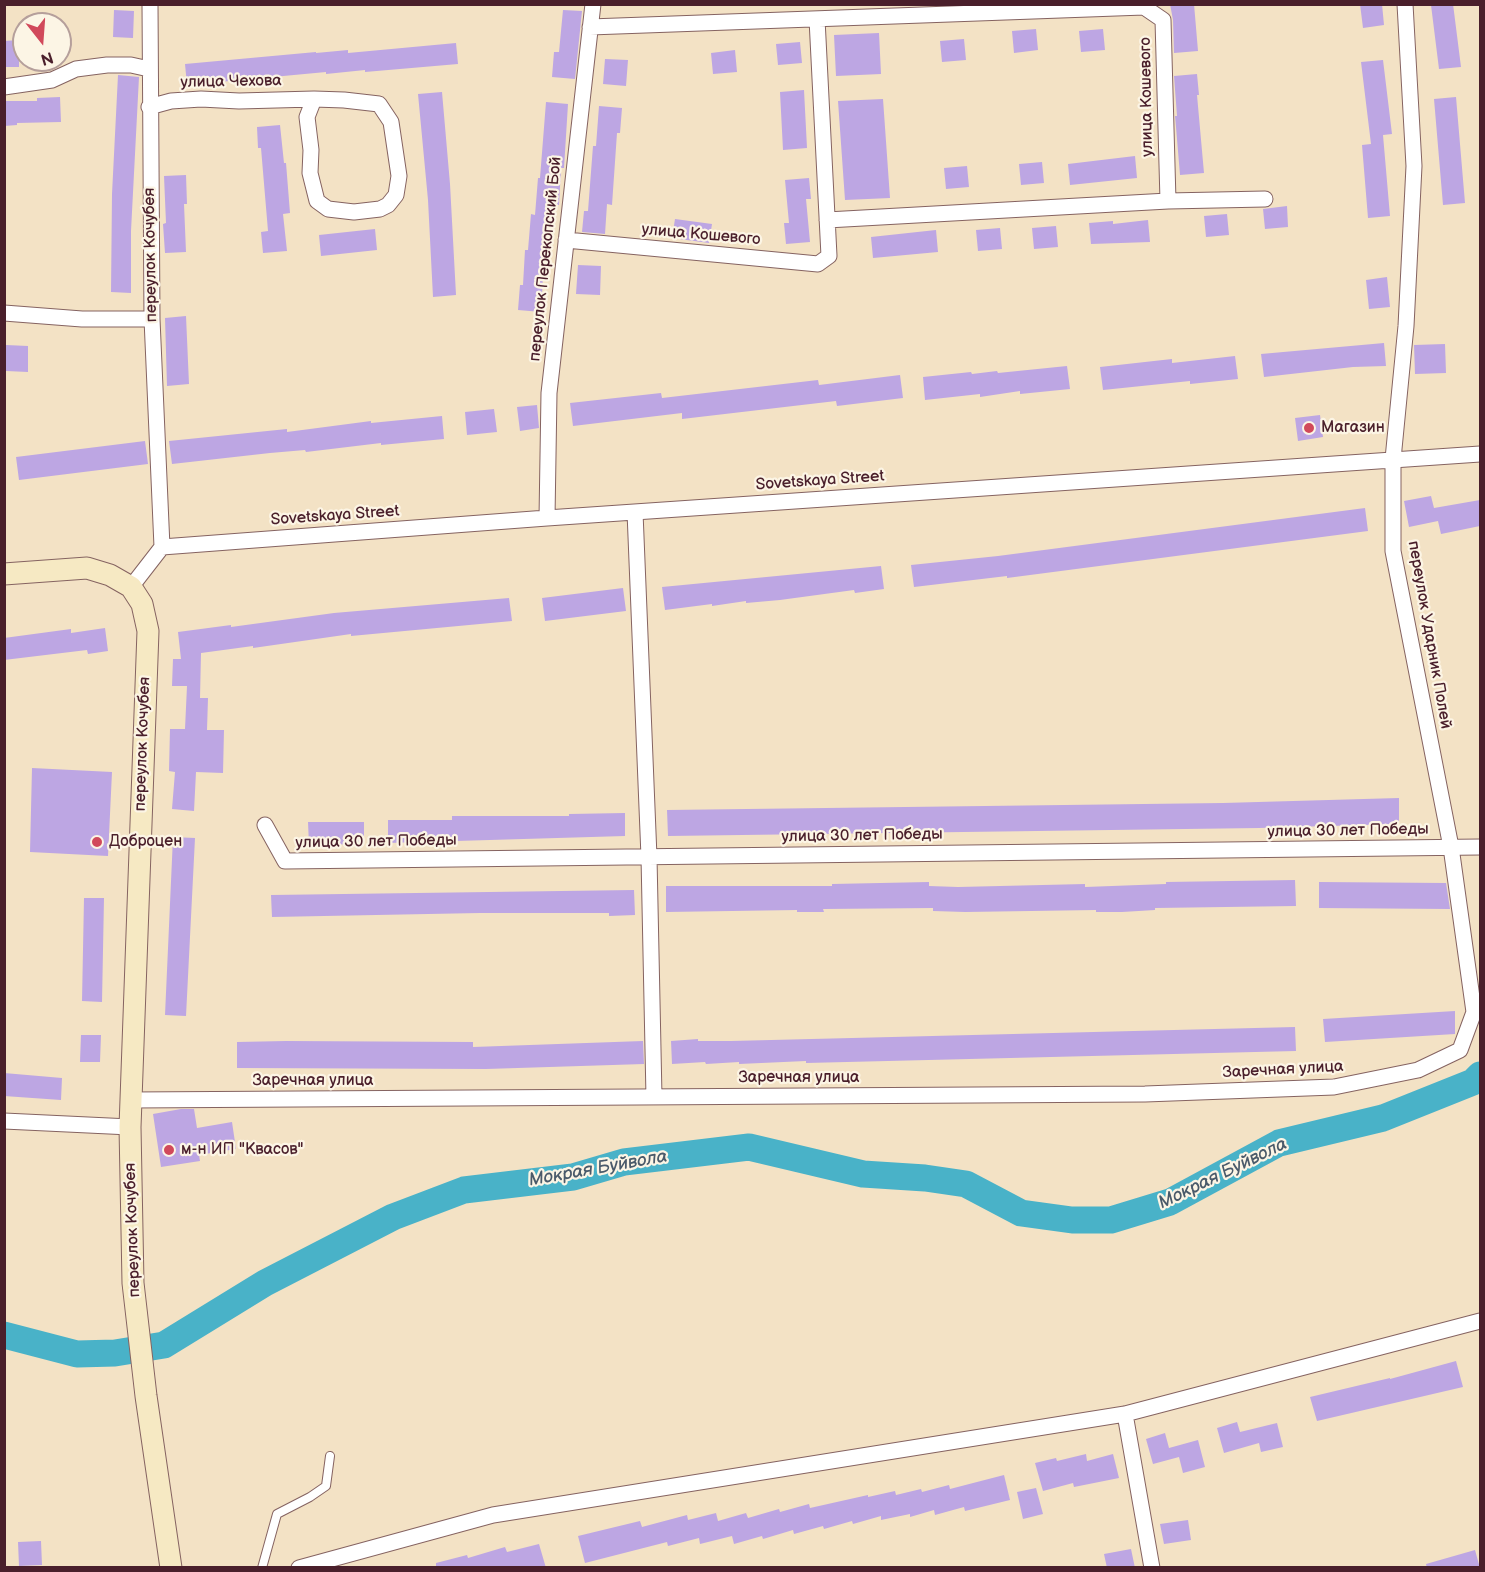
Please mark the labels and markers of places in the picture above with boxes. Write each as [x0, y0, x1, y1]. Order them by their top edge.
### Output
place label: Магазин [1321, 418, 1385, 438]
marker: Магазин [1302, 421, 1316, 435]
place label: Доброцен [109, 832, 182, 852]
marker: Доброцен [90, 835, 104, 849]
place label: м-н ИП "Квасов" [181, 1140, 304, 1160]
marker: м-н ИП "Квасов" [162, 1143, 176, 1157]

